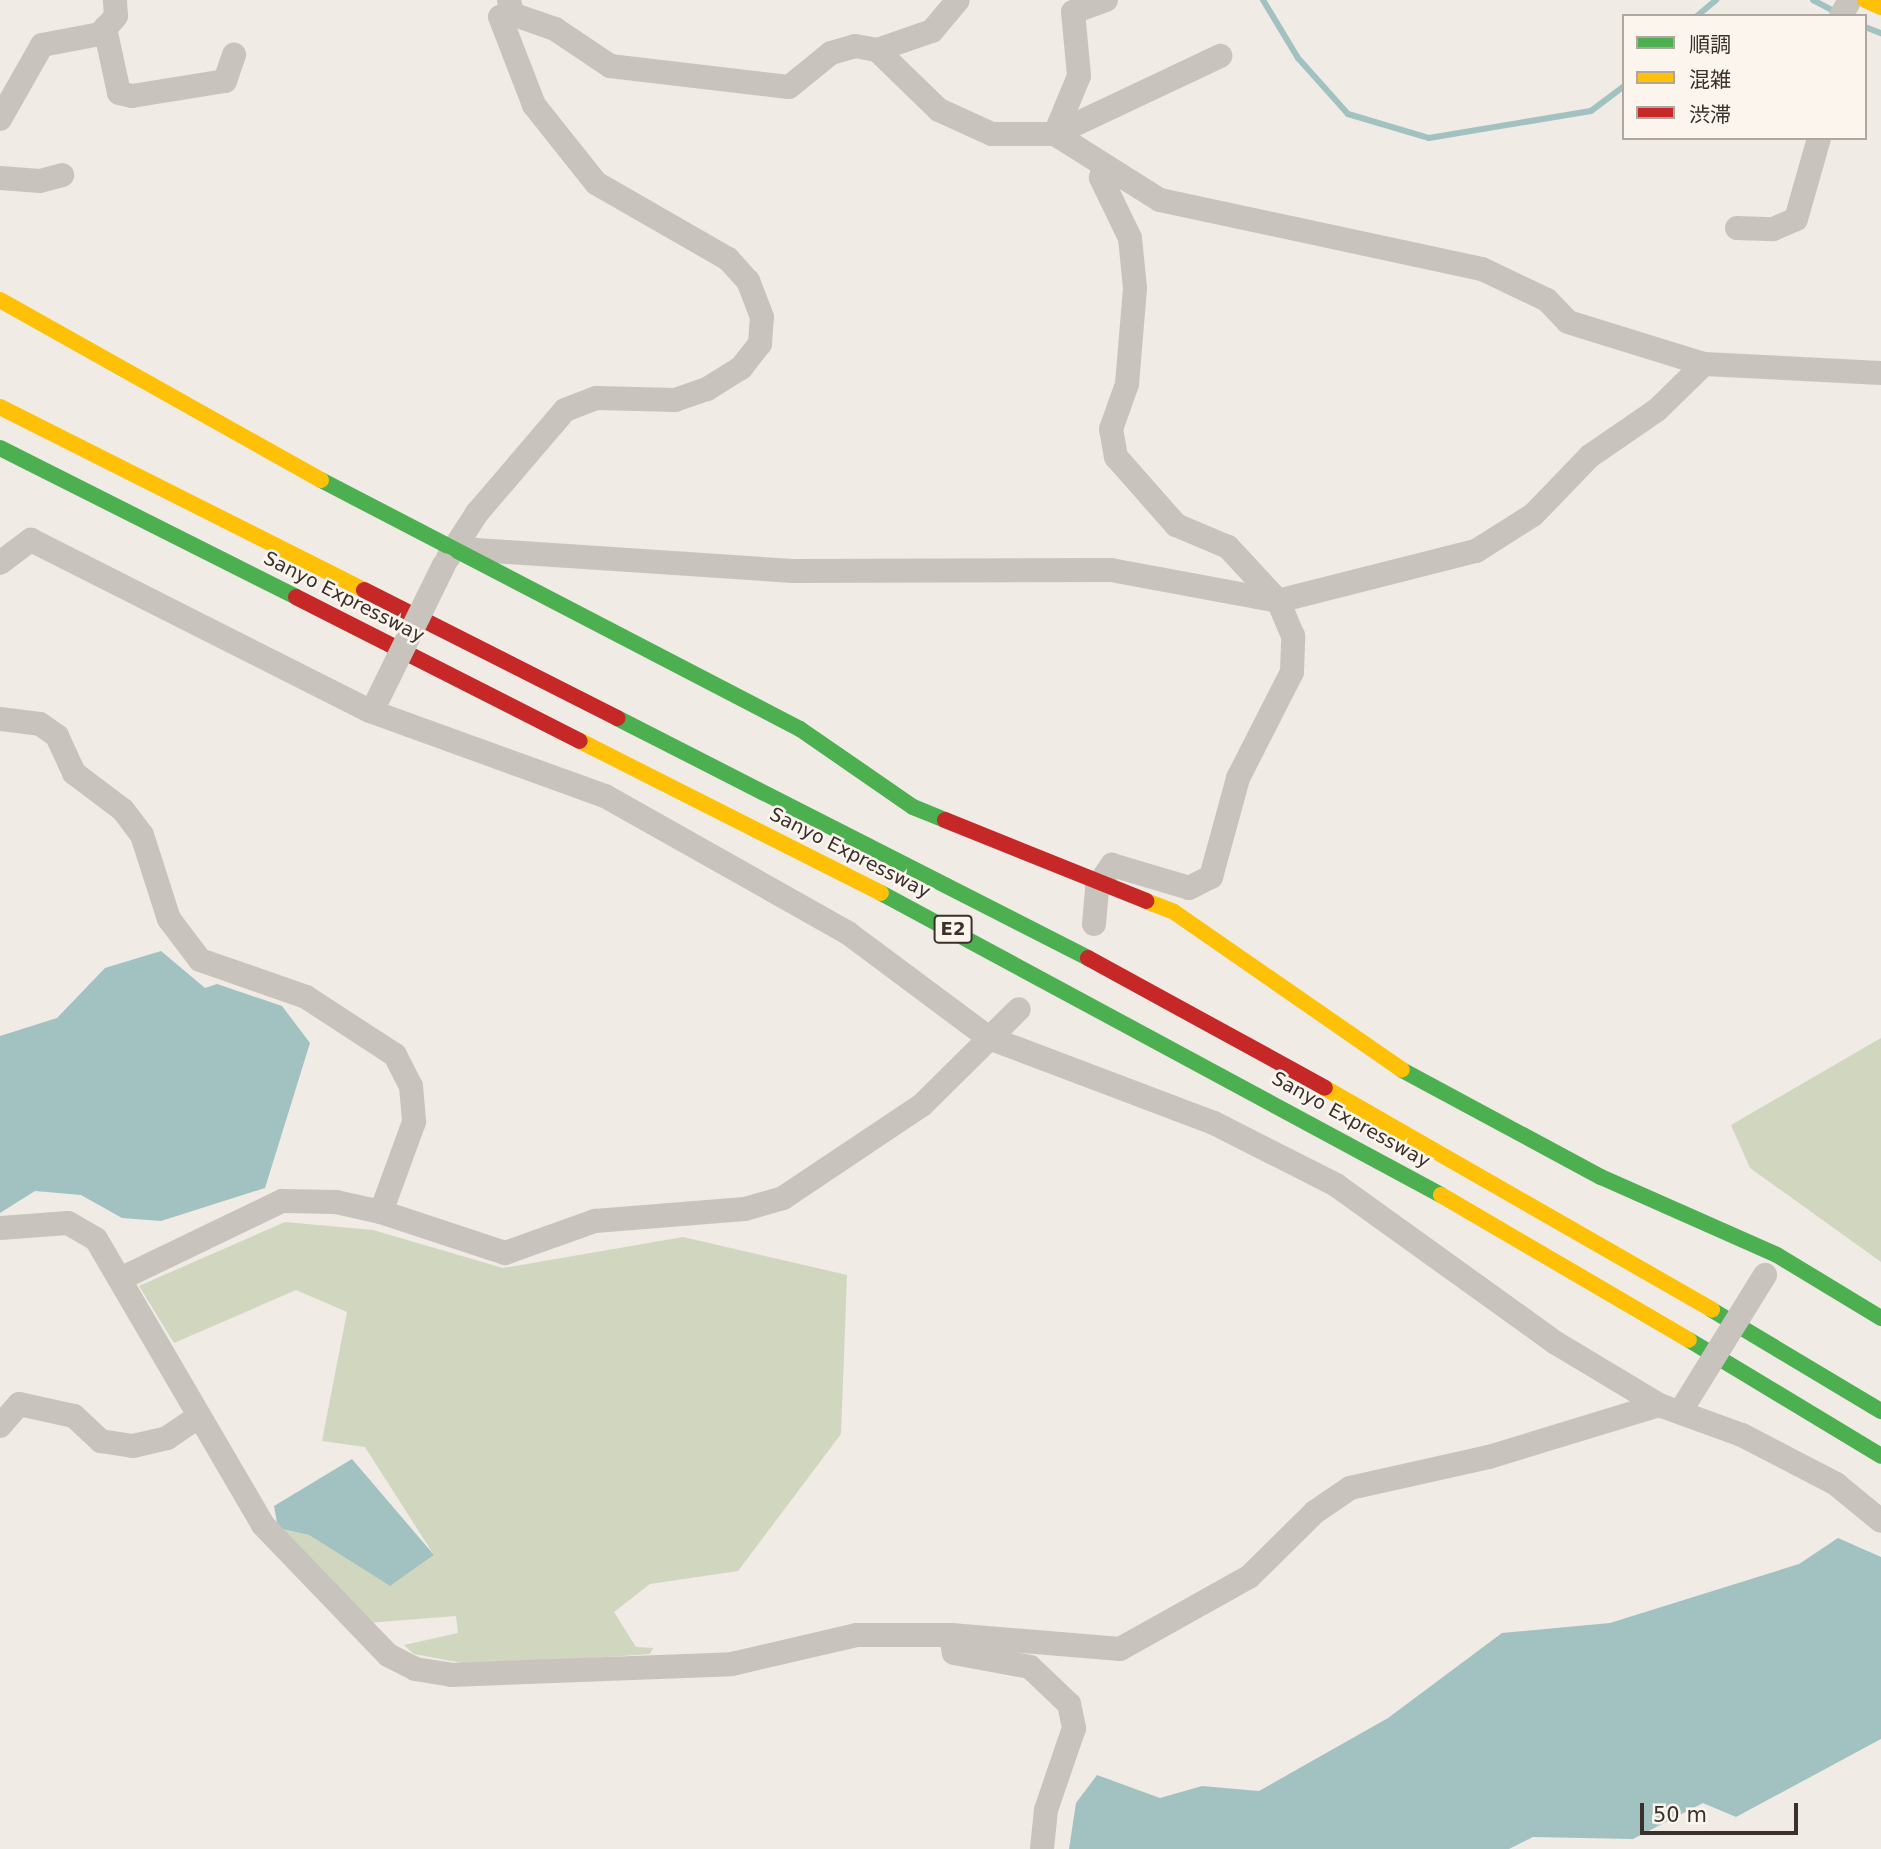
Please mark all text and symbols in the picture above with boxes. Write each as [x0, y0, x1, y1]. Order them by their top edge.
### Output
legend [1622, 14, 1867, 140]
text: 順調 [1689, 33, 1731, 57]
text: 混雑 [1689, 68, 1731, 92]
text: 渋滞 [1689, 103, 1731, 127]
street label: Sanyo Expressway [260, 547, 428, 647]
street label: Sanyo Expressway [766, 803, 934, 903]
road number: E2 [932, 914, 974, 944]
street label: Sanyo Expressway [1268, 1067, 1434, 1173]
scale bar [1643, 1790, 1800, 1834]
text: 50 m [1653, 1803, 1707, 1827]

